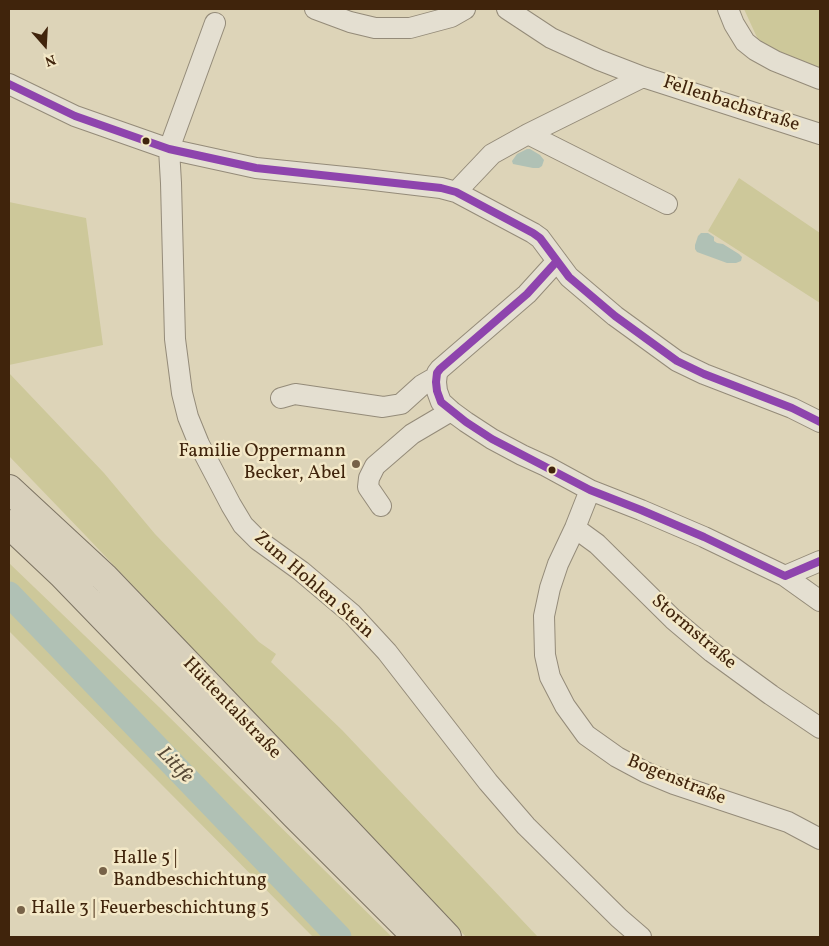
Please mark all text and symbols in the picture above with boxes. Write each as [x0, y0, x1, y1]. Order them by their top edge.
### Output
north arrow [20, 20, 70, 70]
text: N [42, 49, 58, 70]
street label: Fellenbachstraße [660, 72, 802, 138]
unlabelled marker [141, 136, 151, 146]
place label: Familie Oppermann Becker, Abel [178, 442, 346, 486]
marker: Familie Oppermann Becker, Abel [350, 458, 362, 470]
unlabelled marker [547, 465, 557, 475]
street label: Zum Hohlen Stein [248, 528, 378, 644]
street label: Stormstraße [646, 591, 740, 675]
street label: Hüttentalstraße [177, 653, 285, 765]
water label: Littfe [151, 743, 197, 789]
street label: Bogenstraße [623, 751, 729, 811]
place label: Halle 5 | Bandbeschichtung [113, 849, 267, 893]
marker: Halle 5 | Bandbeschichtung [97, 865, 109, 877]
place label: Halle 3 | Feuerbeschichtung 5 [31, 899, 269, 921]
marker: Halle 3 | Feuerbeschichtung 5 [15, 904, 27, 916]

